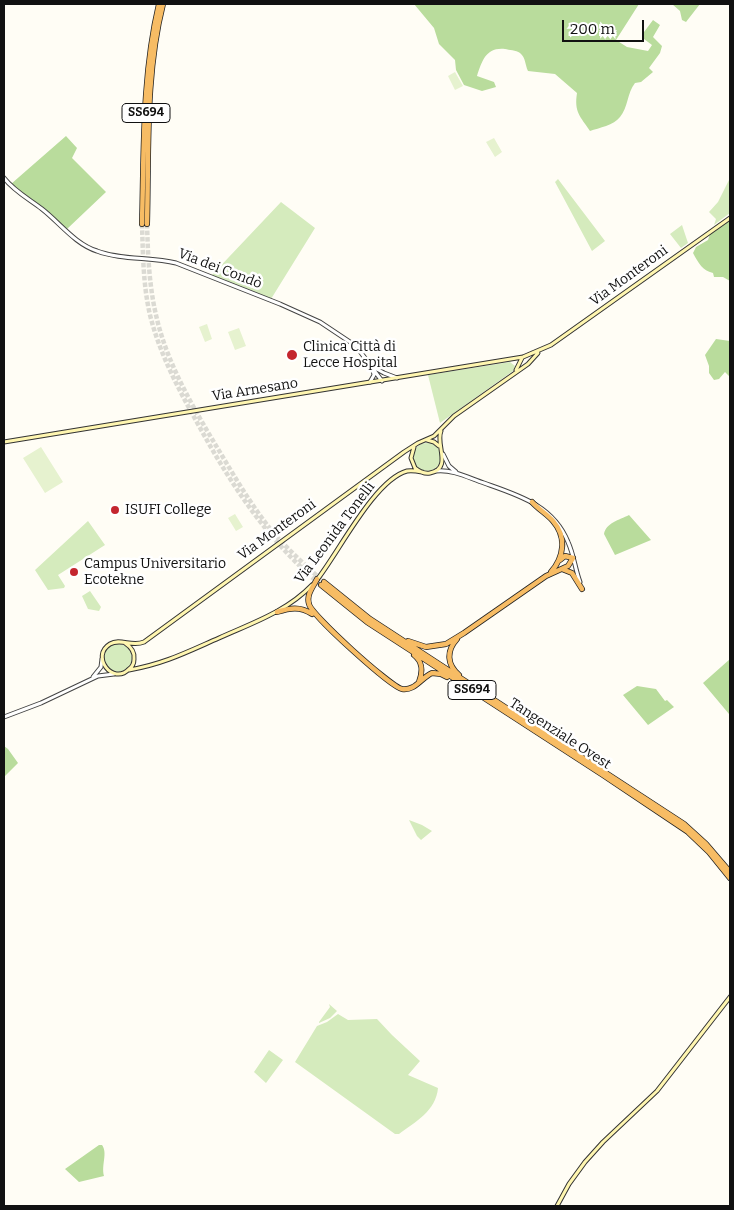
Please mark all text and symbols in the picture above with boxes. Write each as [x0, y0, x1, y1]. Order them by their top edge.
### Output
scale bar [564, 10, 646, 42]
text: 200 m [570, 20, 615, 38]
road number: SS694 [122, 104, 170, 122]
street label: Via Monteroni [587, 242, 671, 310]
street label: Via dei Condò [176, 245, 264, 293]
place label: Clinica Città di Lecce Hospital [303, 339, 397, 372]
marker: Clinica Città di Lecce Hospital [285, 348, 299, 362]
street label: Via Arnesano [211, 375, 299, 405]
street label: Via Leonida Tonelli [291, 479, 379, 587]
street label: Via Monteroni [235, 496, 319, 564]
place label: ISUFI College [125, 502, 211, 518]
marker: ISUFI College [109, 504, 121, 516]
place label: Campus Universitario Ecotekne [84, 556, 226, 588]
marker: Campus Universitario Ecotekne [68, 566, 80, 578]
road number: SS694 [448, 680, 496, 700]
street label: Tangenziale Ovest [506, 695, 614, 773]

